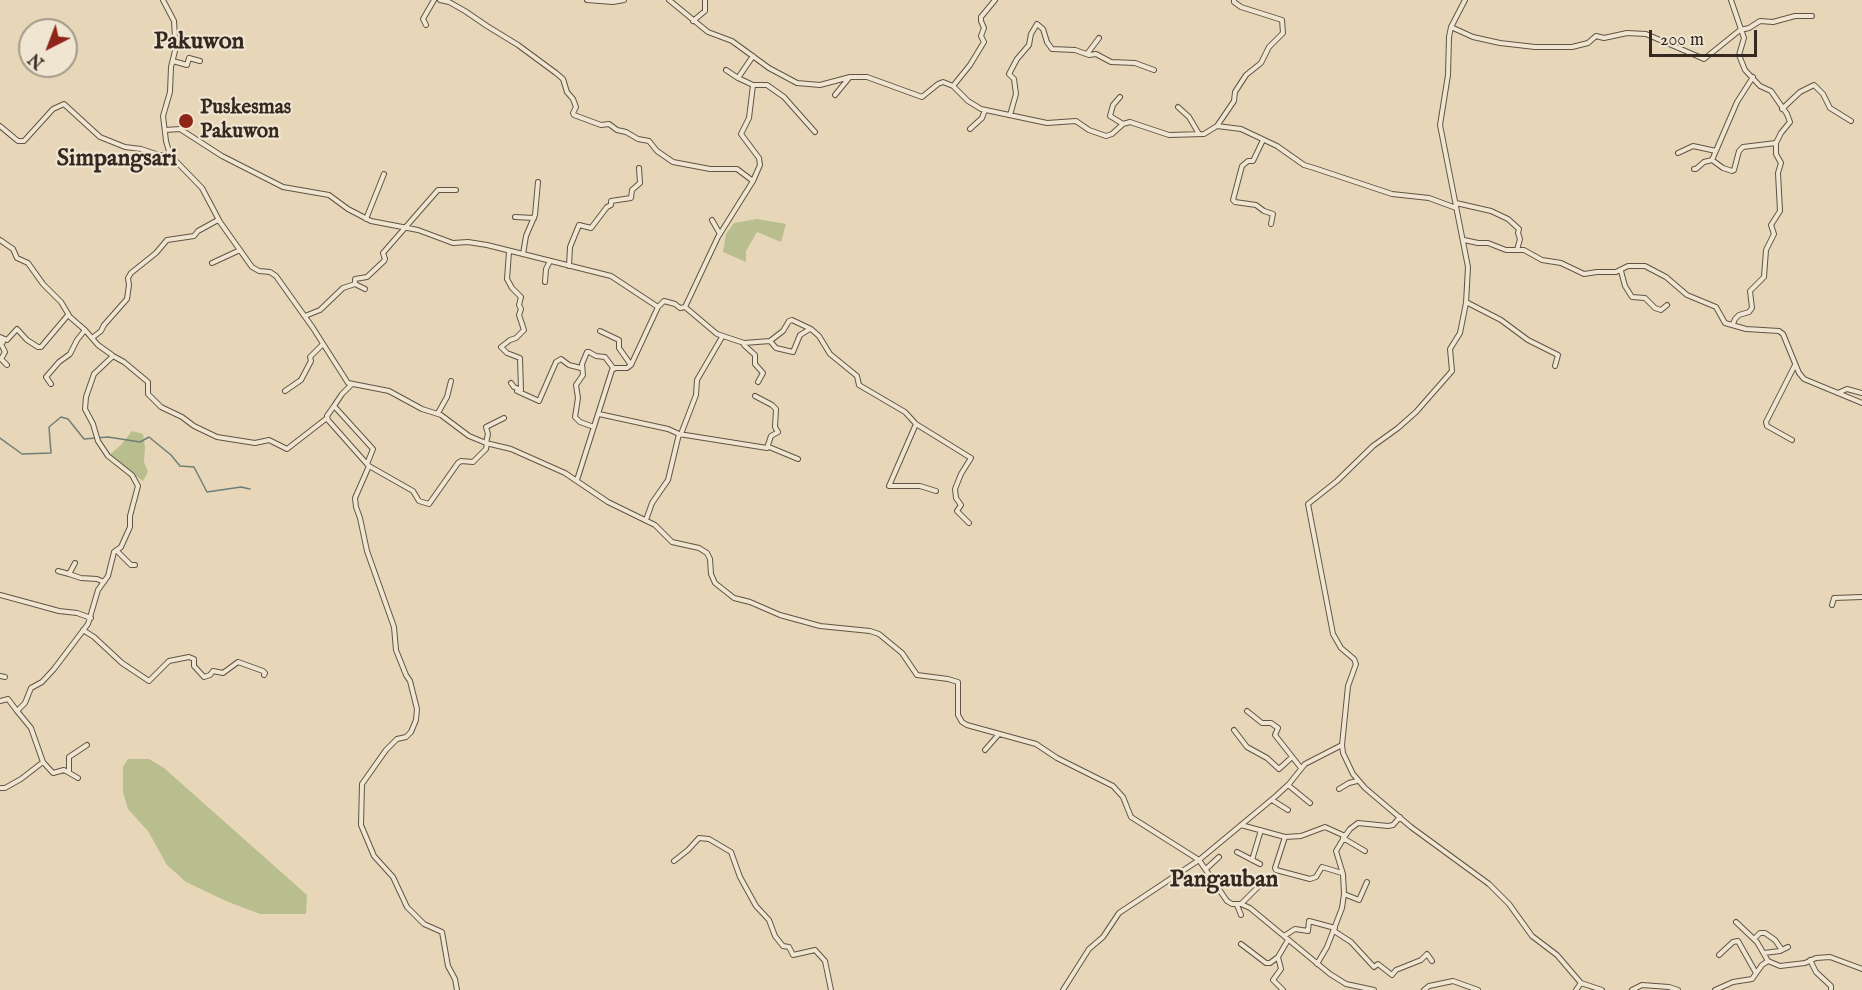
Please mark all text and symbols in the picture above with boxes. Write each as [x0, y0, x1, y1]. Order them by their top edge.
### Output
north arrow [18, 18, 78, 78]
scale bar [1652, 18, 1760, 56]
district label: Pakuwon [154, 29, 244, 57]
text: 200 m [1660, 29, 1704, 52]
text: N [25, 48, 49, 72]
place label: Puskesmas Pakuwon [200, 96, 291, 146]
marker: Puskesmas Pakuwon [177, 112, 195, 130]
district label: Simpangsari [57, 146, 177, 174]
district label: Pangauban [1170, 867, 1278, 895]

